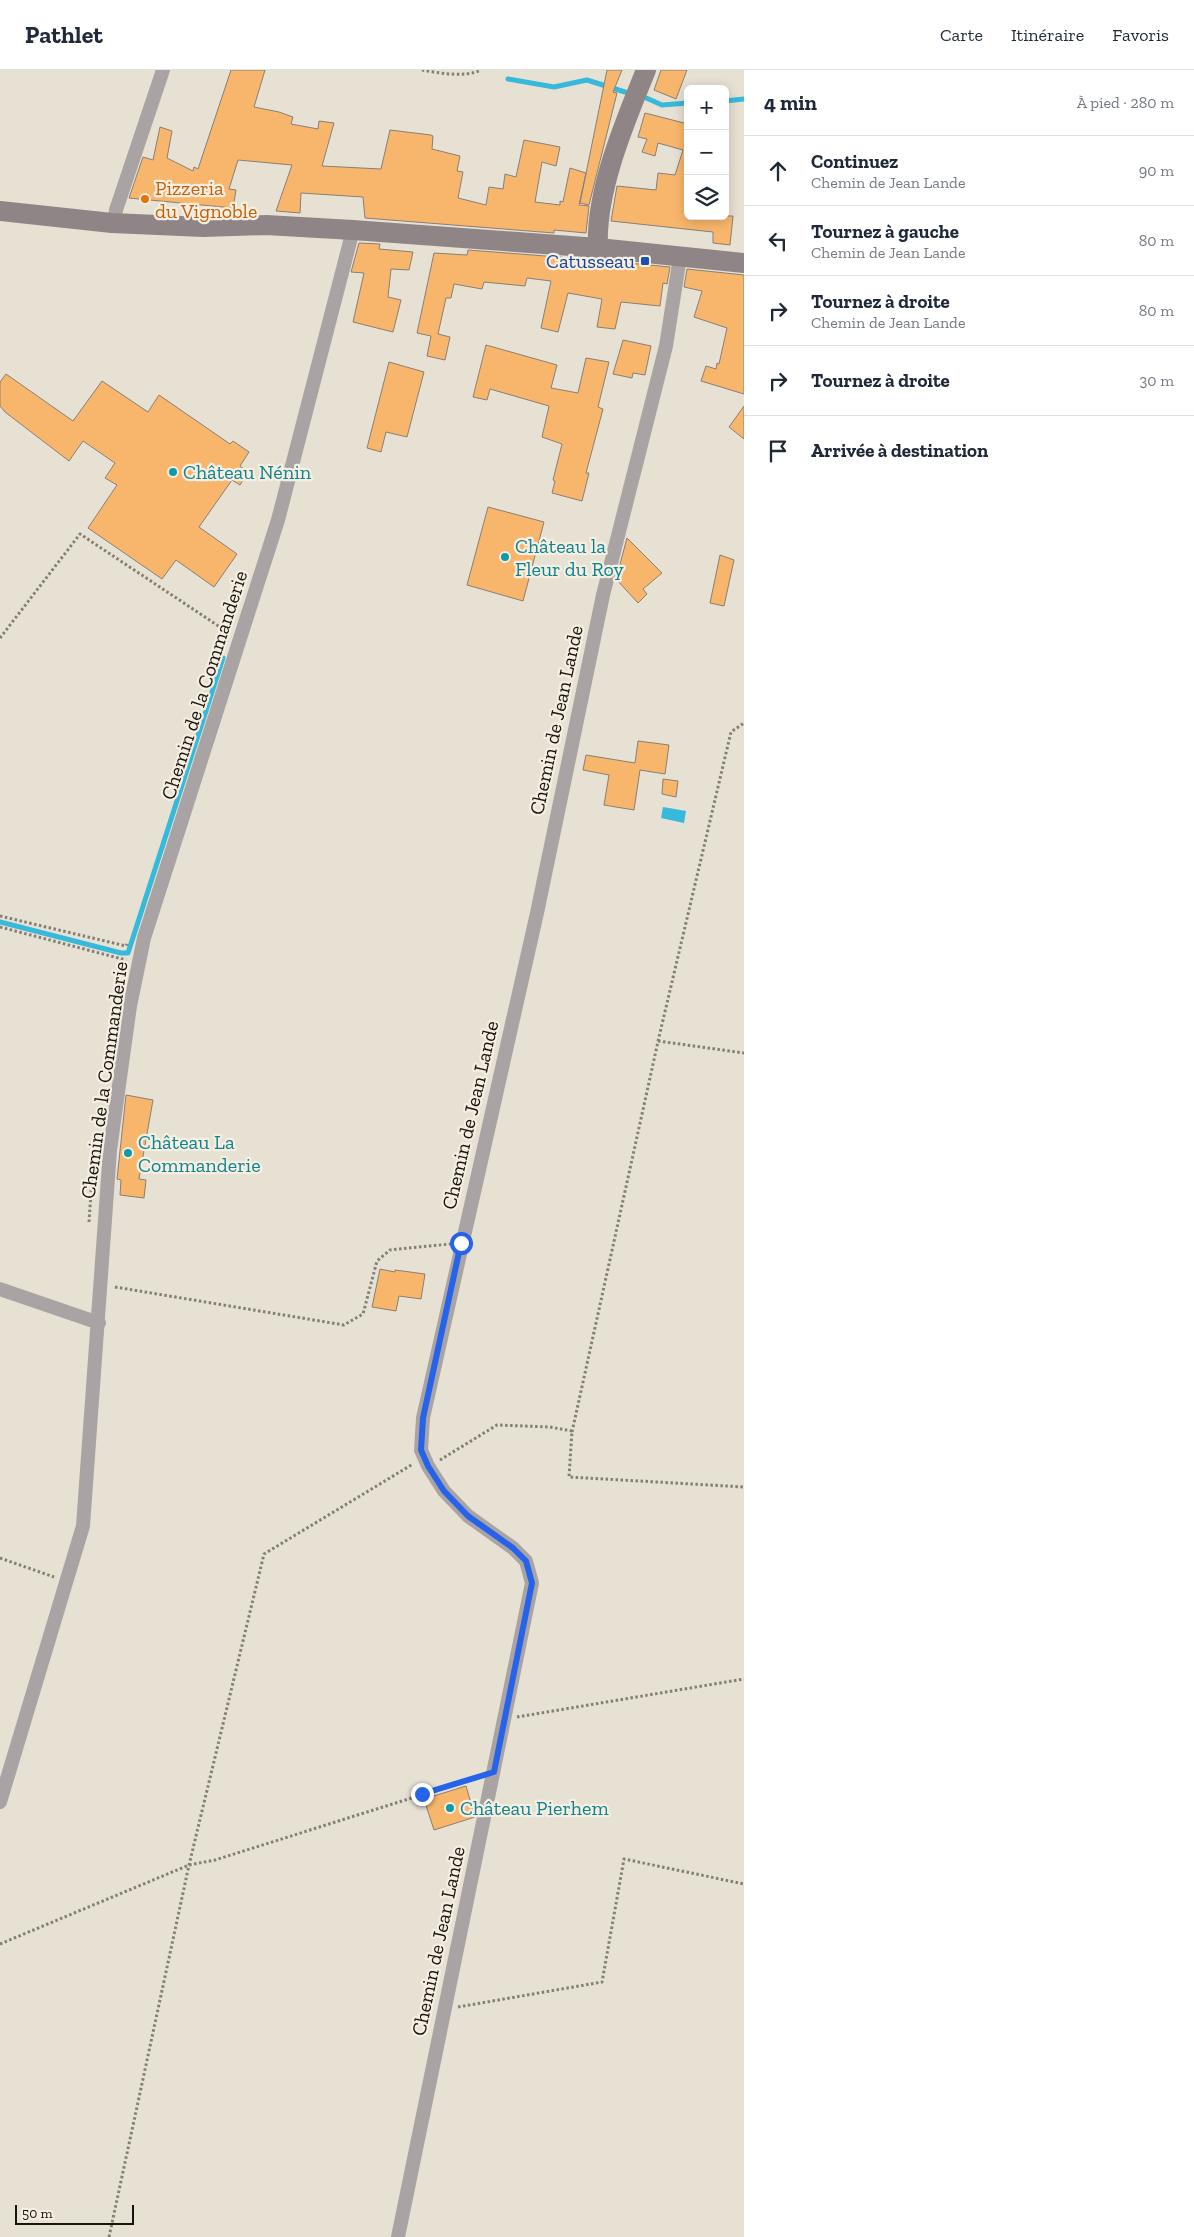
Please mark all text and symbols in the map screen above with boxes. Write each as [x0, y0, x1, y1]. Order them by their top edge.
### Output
text: Pathlet [25, 20, 103, 49]
text: Carte [940, 24, 983, 46]
text: Itinéraire [1011, 24, 1084, 46]
text: Favoris [1112, 24, 1169, 46]
map controls [684, 85, 729, 220]
button: + [684, 85, 729, 130]
text: 4 min [764, 90, 817, 115]
text: À pied · 280 m [1077, 93, 1174, 112]
button: − [684, 130, 729, 175]
text: Continuez [811, 150, 898, 173]
icon: ahead [764, 157, 792, 185]
text: 90 m [1139, 161, 1174, 180]
text: Chemin de Jean Lande [811, 173, 965, 192]
button: layers [684, 175, 729, 220]
place label: Pizzeria du Vignoble [155, 176, 257, 223]
marker: Pizzeria du Vignoble [139, 193, 151, 205]
text: Tournez à gauche [811, 220, 959, 243]
icon: left [764, 227, 792, 255]
text: 80 m [1139, 231, 1174, 250]
text: Chemin de Jean Lande [811, 243, 965, 262]
place label: Catusseau [546, 249, 635, 273]
marker: Catusseau [639, 255, 651, 267]
text: Tournez à droite [811, 290, 950, 313]
icon: right [764, 297, 792, 325]
text: 80 m [1139, 301, 1174, 320]
text: Chemin de Jean Lande [811, 313, 965, 332]
icon: right [764, 367, 792, 395]
text: Tournez à droite [811, 369, 950, 392]
text: 30 m [1140, 371, 1174, 390]
icon: arrive [764, 437, 792, 465]
text: Arrivée à destination [811, 439, 988, 462]
place label: Château Nénin [183, 460, 312, 484]
marker: Château Nénin [167, 466, 179, 478]
place label: Château la Fleur du Roy [515, 534, 625, 581]
marker: Château la Fleur du Roy [499, 551, 511, 563]
street label: Chemin de la Commanderie [156, 567, 252, 803]
street label: Chemin de Jean Lande [524, 623, 588, 817]
street label: Chemin de la Commanderie [75, 960, 133, 1200]
street label: Chemin de Jean Lande [437, 1018, 503, 1212]
place label: Château La Commanderie [138, 1130, 261, 1177]
marker: Château La Commanderie [122, 1147, 134, 1159]
route start [450, 1232, 473, 1255]
route end [411, 1783, 434, 1806]
place label: Château Pierhem [460, 1796, 609, 1820]
marker: Château Pierhem [444, 1802, 456, 1814]
street label: Chemin de Jean Lande [406, 1844, 470, 2038]
scale bar [15, 2202, 134, 2225]
text: 50 m [22, 2205, 53, 2222]

